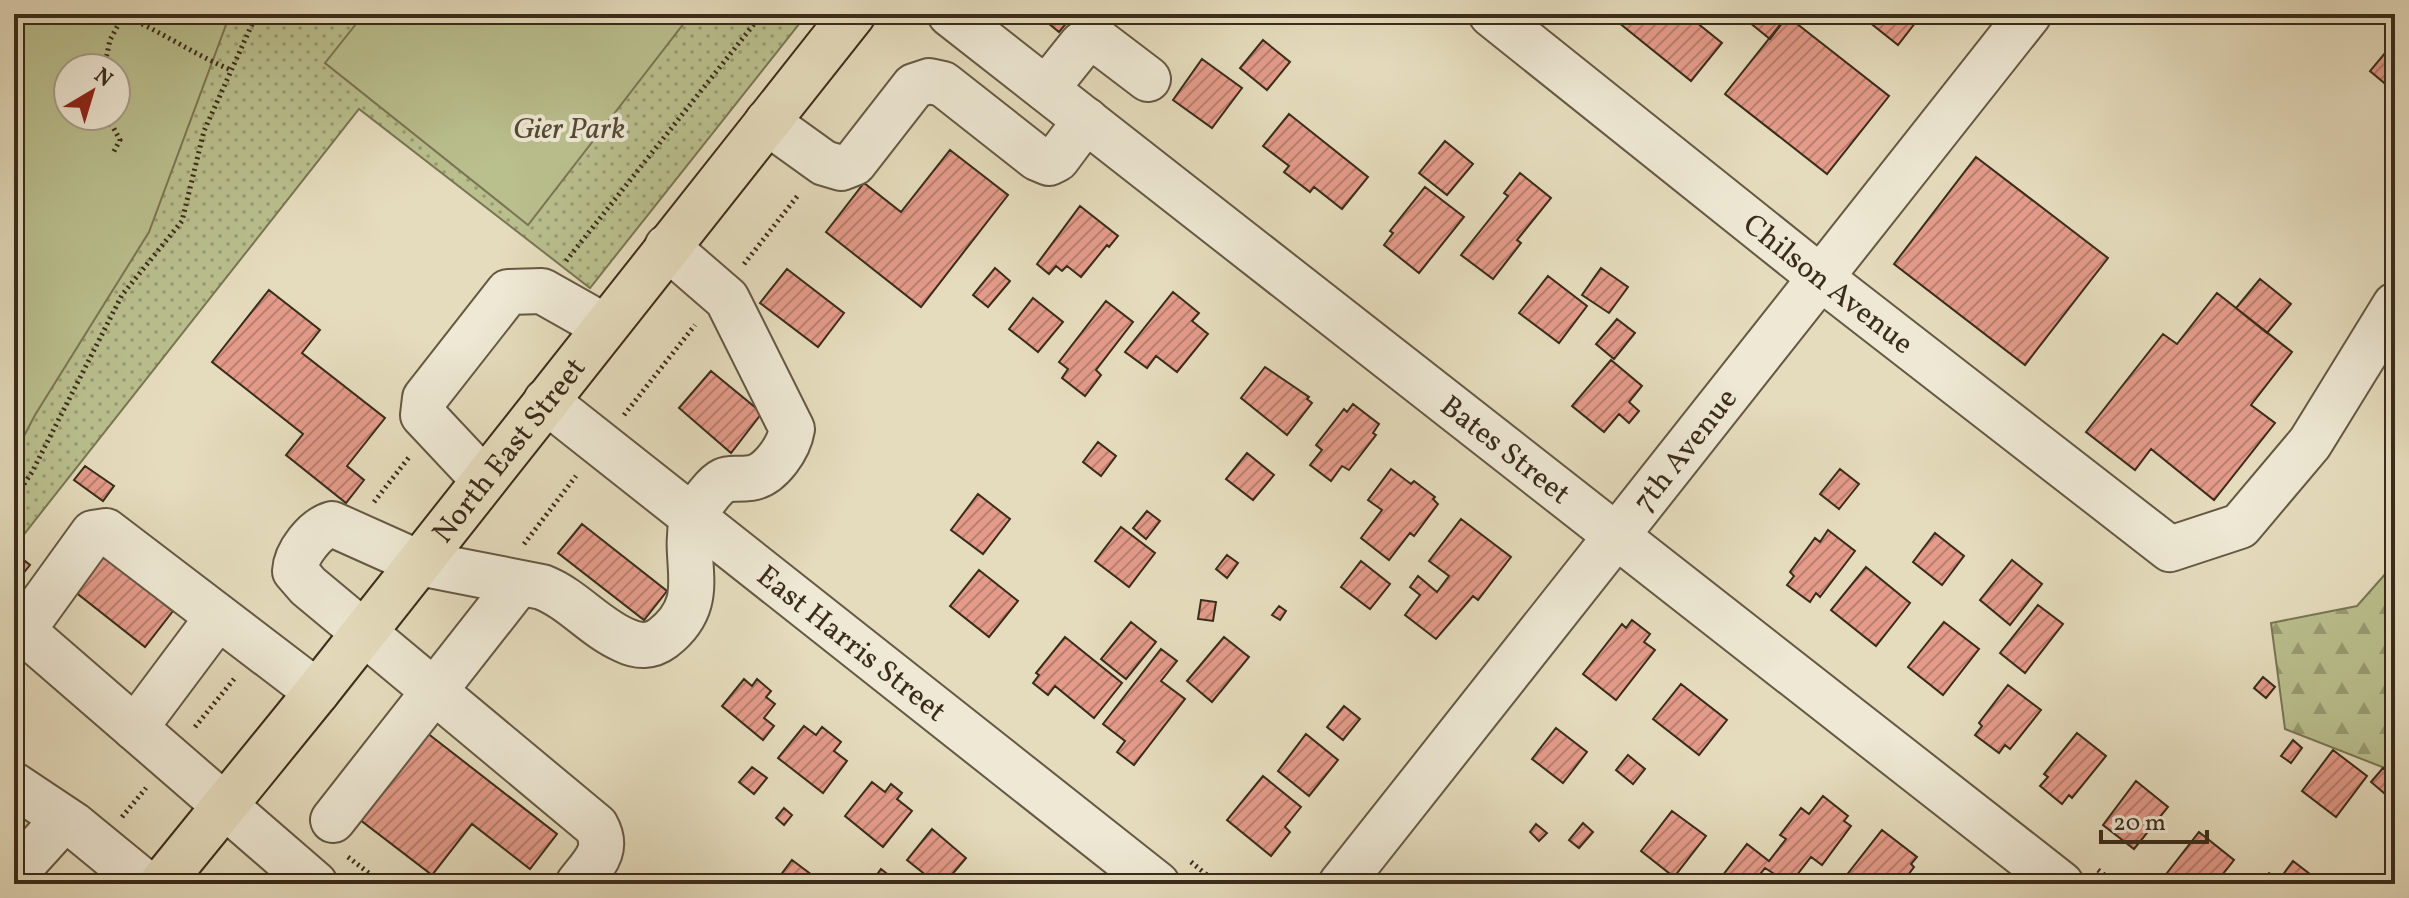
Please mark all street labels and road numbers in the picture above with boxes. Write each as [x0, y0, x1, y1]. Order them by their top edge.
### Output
street label: Chilson Avenue [1733, 205, 1922, 365]
street label: North East Street [423, 349, 597, 553]
street label: 7th Avenue [1624, 380, 1748, 521]
street label: Bates Street [1431, 386, 1579, 515]
street label: East Harris Street [747, 556, 955, 733]

